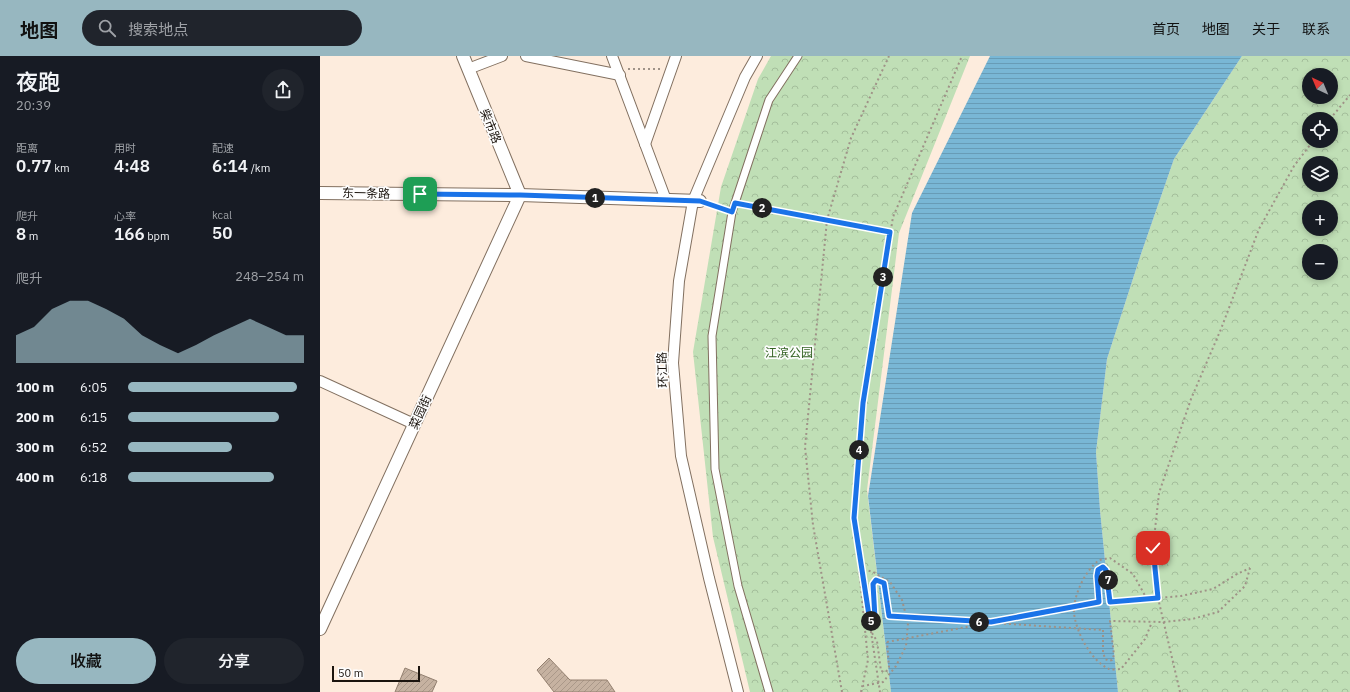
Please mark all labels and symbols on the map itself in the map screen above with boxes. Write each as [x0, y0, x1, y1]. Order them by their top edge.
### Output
north arrow [1302, 68, 1338, 104]
street label: 柴市路 [477, 106, 505, 146]
pin [403, 177, 437, 211]
street label: 东一条路 [342, 185, 390, 201]
pin: 1 [585, 188, 605, 208]
pin: 2 [752, 198, 772, 218]
pin: 3 [873, 267, 893, 287]
park label: 江滨公园 [765, 345, 813, 360]
street label: 环江路 [654, 352, 670, 388]
street label: 菜园街 [406, 393, 434, 431]
pin: 4 [849, 440, 869, 460]
pin [1136, 531, 1170, 565]
pin: 7 [1098, 570, 1118, 590]
pin: 5 [861, 611, 881, 631]
pin: 6 [969, 612, 989, 632]
scale bar [332, 664, 420, 683]

